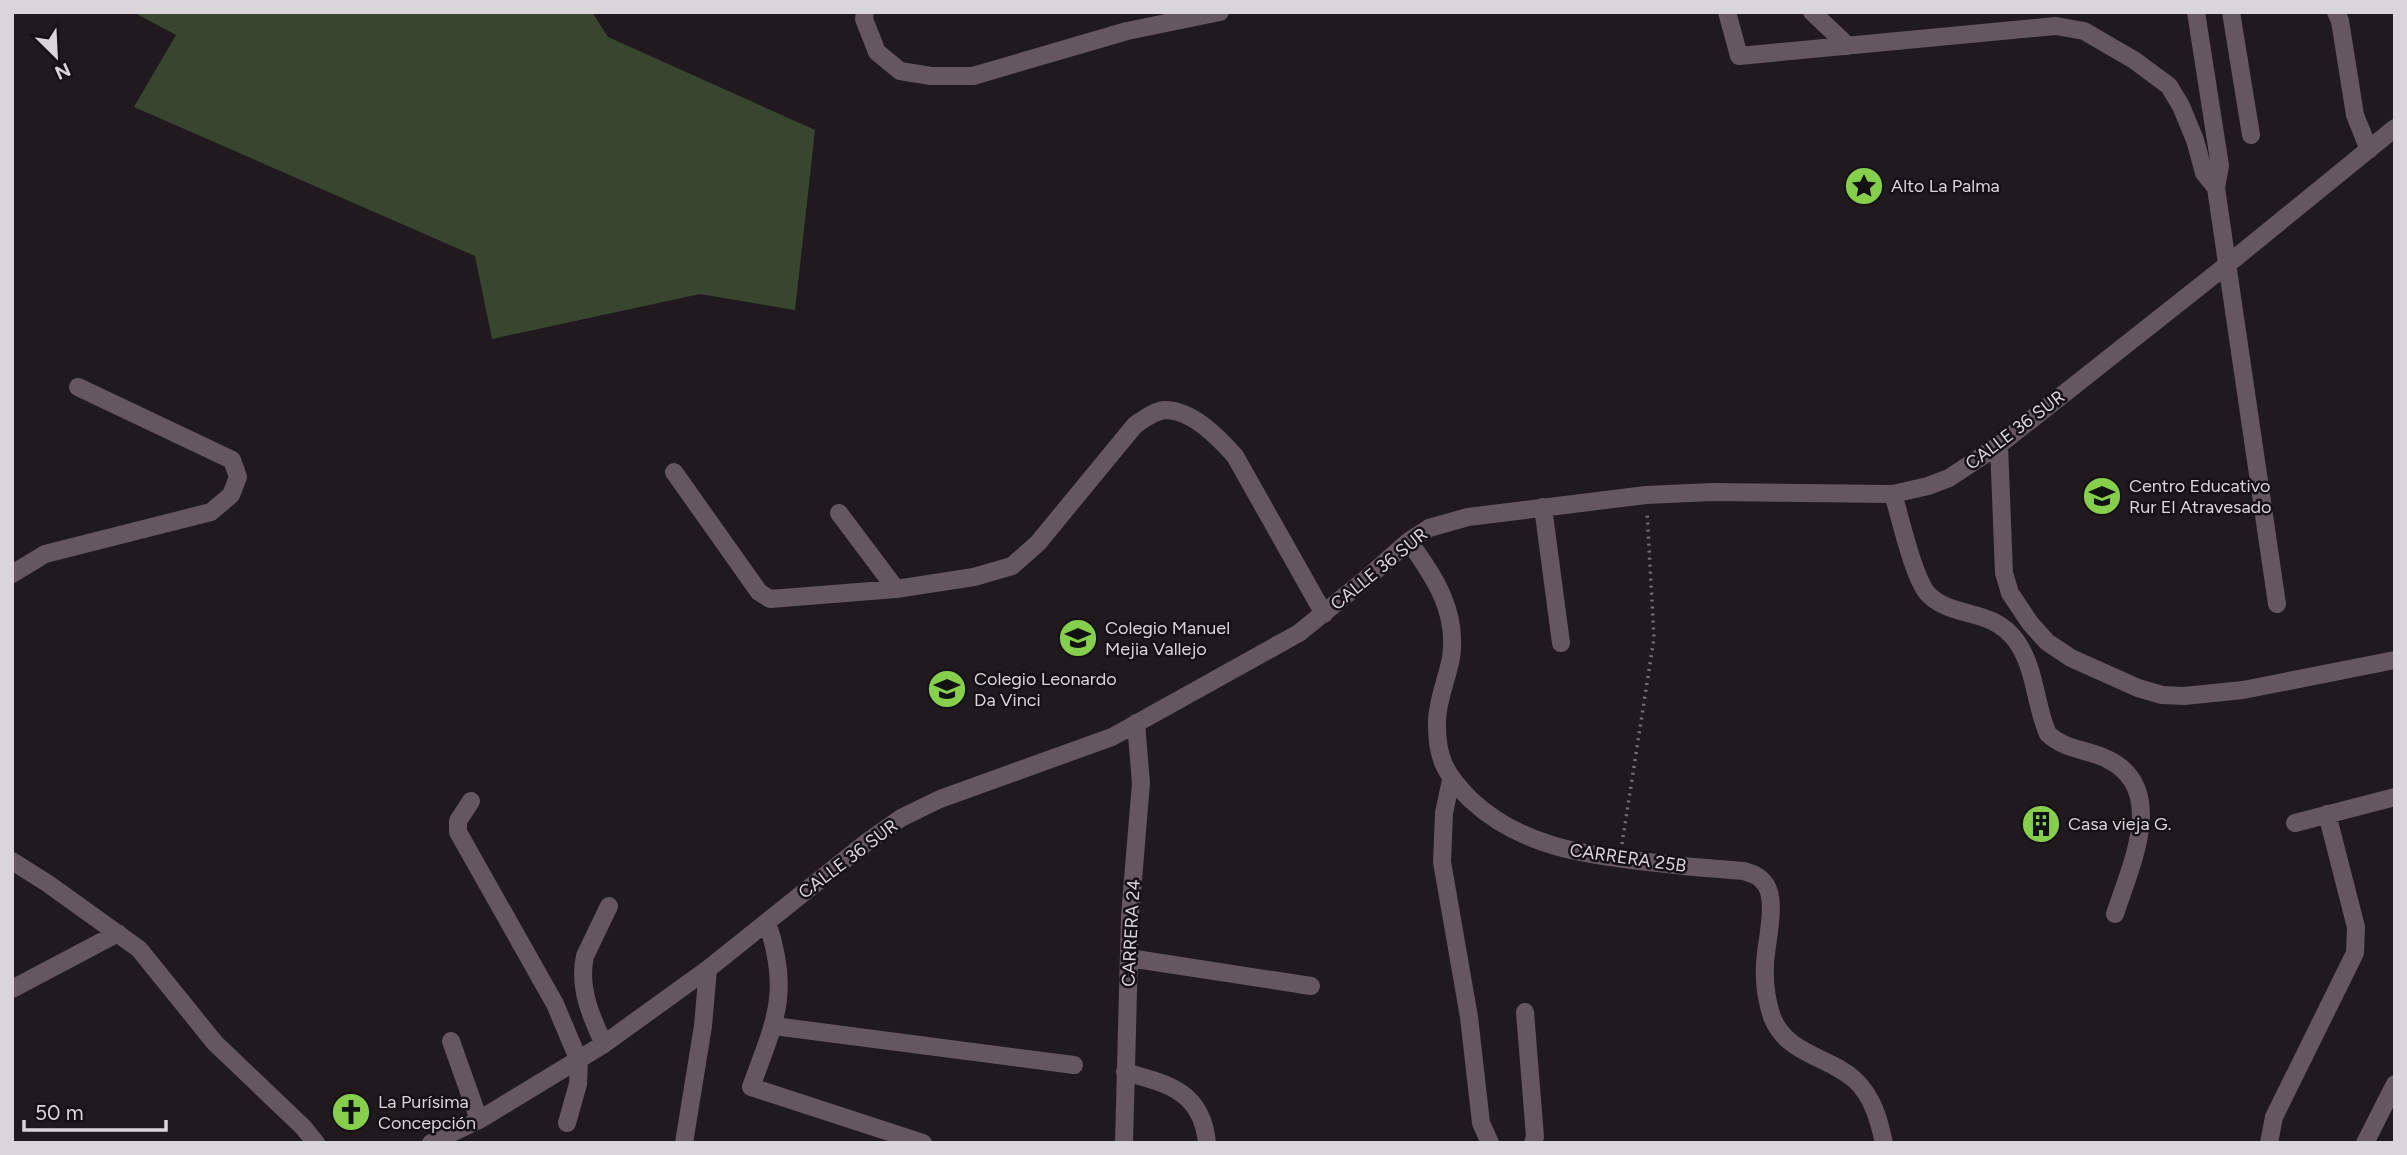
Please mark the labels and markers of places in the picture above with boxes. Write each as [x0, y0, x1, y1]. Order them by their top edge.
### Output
place icon: Alto La Palma [1843, 165, 1885, 207]
place label: Alto La Palma [1891, 175, 2000, 197]
school or university icon: Centro Educativo Rur El Atravesado [2081, 475, 2123, 517]
place label: Centro Educativo Rur El Atravesado [2129, 475, 2272, 518]
school or university icon: Colegio Manuel Mejia Vallejo [1057, 617, 1099, 659]
place label: Colegio Manuel Mejia Vallejo [1105, 617, 1230, 660]
school or university icon: Colegio Leonardo Da Vinci [926, 668, 968, 710]
place label: Colegio Leonardo Da Vinci [974, 668, 1117, 711]
building icon: Casa vieja G. [2020, 803, 2062, 845]
place label: Casa vieja G. [2068, 813, 2171, 835]
church icon: La Purísima Concepción [330, 1091, 372, 1133]
place label: La Purísima Concepción [378, 1091, 476, 1134]

